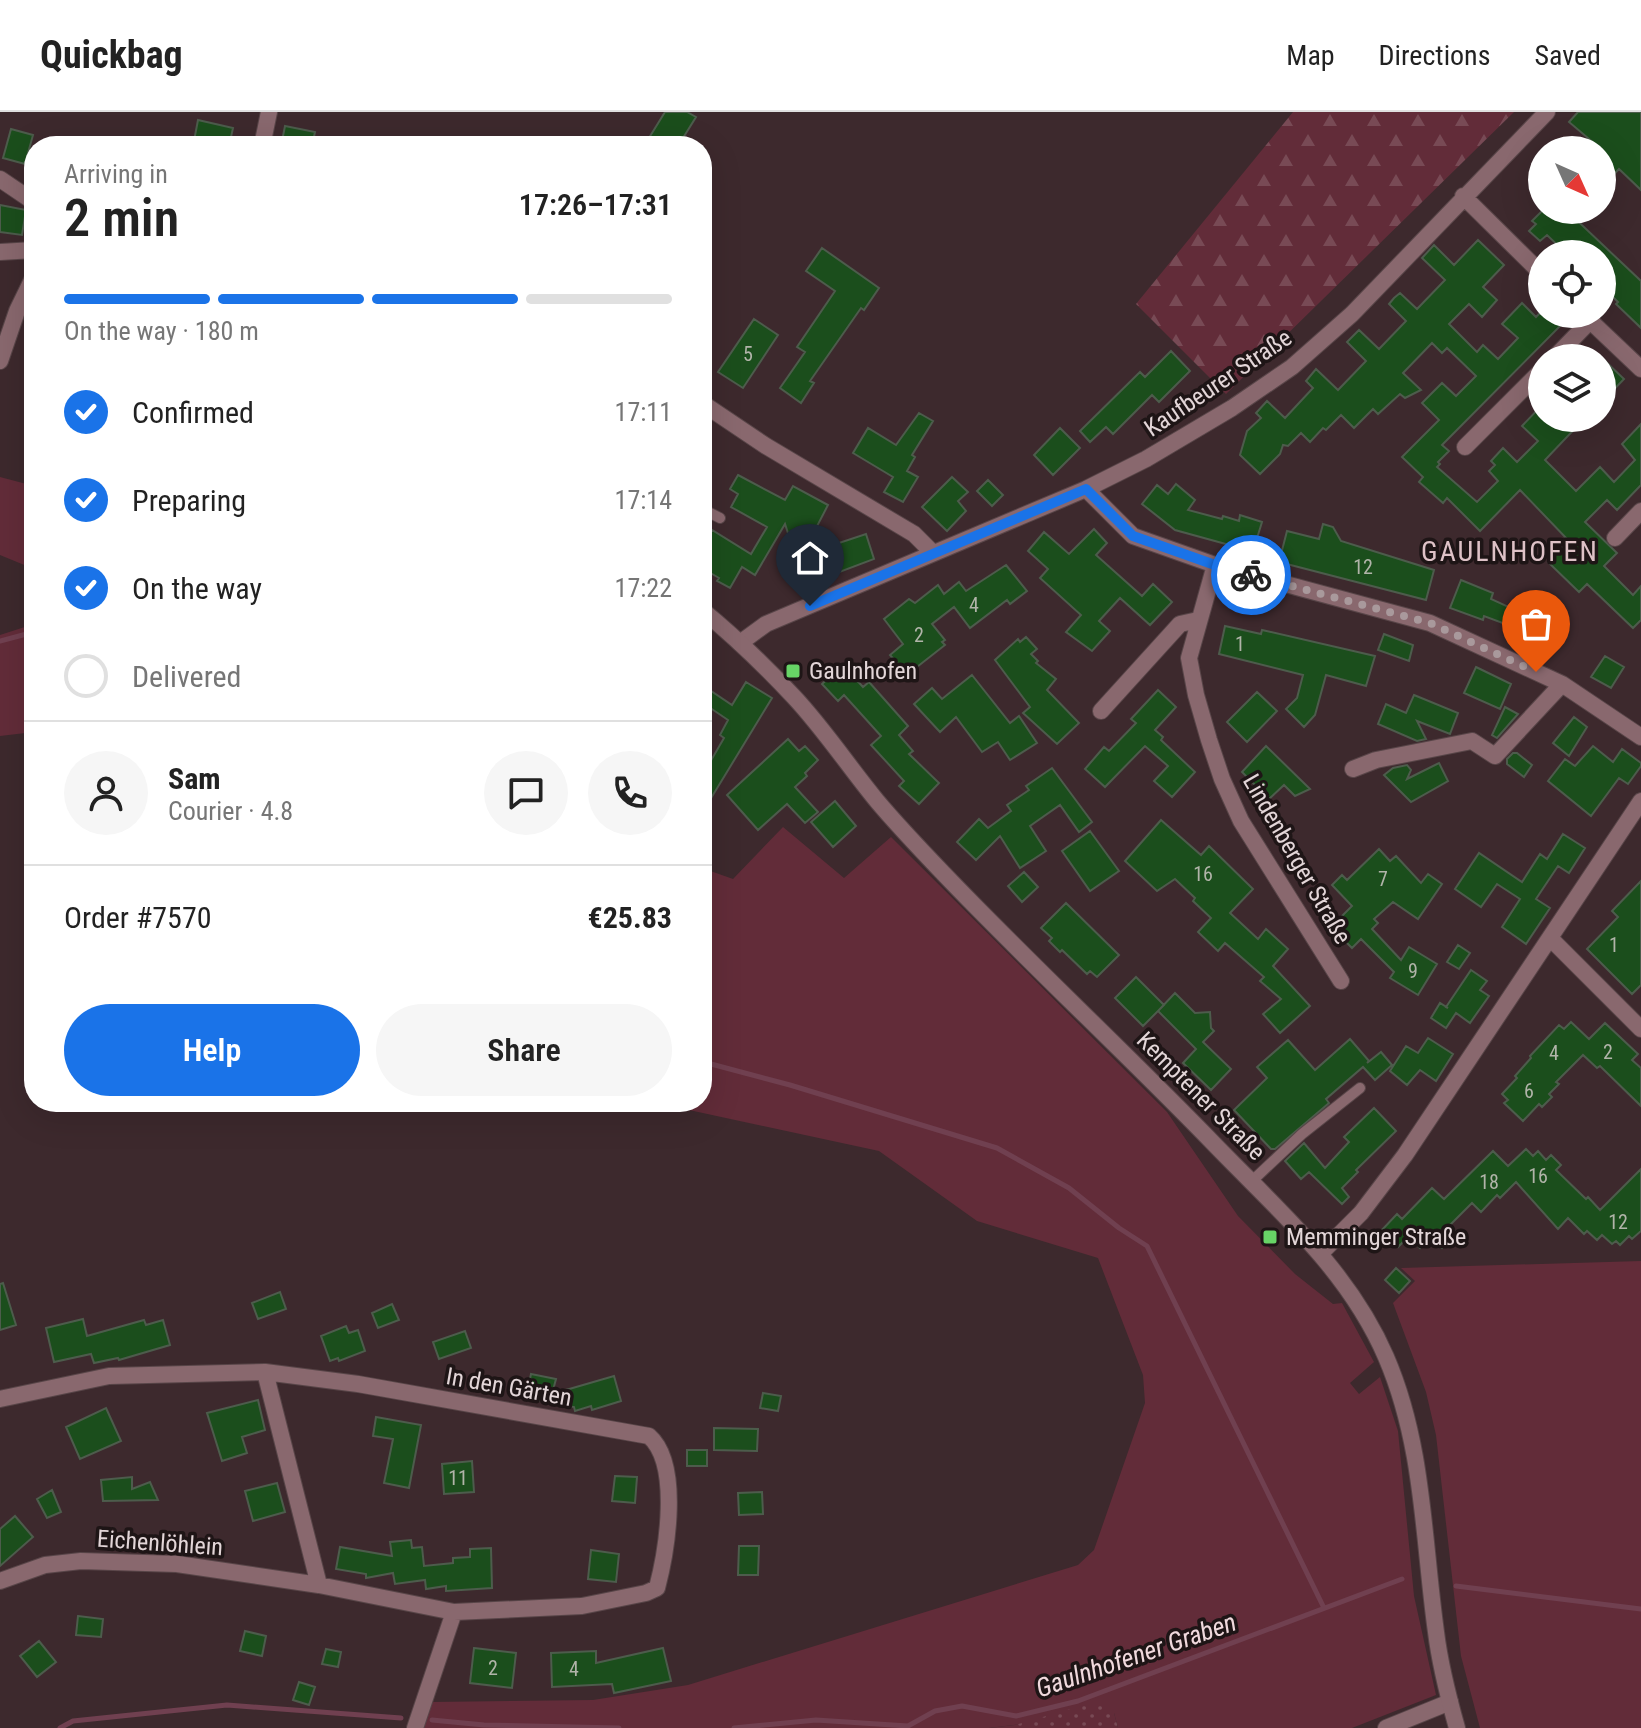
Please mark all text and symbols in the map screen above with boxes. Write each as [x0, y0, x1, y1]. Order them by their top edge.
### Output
text: Quickbag [40, 33, 183, 77]
text: Map [1286, 39, 1335, 72]
text: Directions [1379, 39, 1490, 72]
text: Saved [1534, 39, 1601, 72]
north arrow [1528, 136, 1616, 224]
map controls [1528, 136, 1616, 432]
text: Arriving in [64, 159, 168, 189]
text: 17:26–17:31 [519, 187, 672, 222]
text: 2 min [64, 188, 179, 249]
button: locate [1528, 240, 1616, 328]
text: On the way · 180 m [64, 316, 259, 346]
street label: Kaufbeurer Straße [1139, 323, 1297, 443]
house number: 5 [743, 342, 753, 366]
button: layers [1528, 344, 1616, 432]
icon: check [64, 390, 108, 434]
text: Confirmed [132, 395, 254, 430]
text: 17:11 [615, 397, 672, 427]
icon: check [64, 478, 108, 522]
text: Preparing [132, 483, 246, 518]
text: 17:14 [615, 485, 672, 515]
pin [776, 524, 844, 606]
courier [1211, 535, 1291, 615]
district label: GAULNHOFEN [1421, 535, 1599, 568]
icon: home [788, 536, 832, 580]
icon: bike [1229, 553, 1273, 597]
house number: 12 [1353, 555, 1373, 579]
icon: check [64, 566, 108, 610]
text: On the way [132, 571, 262, 606]
text: 17:22 [615, 573, 672, 603]
pin [1502, 590, 1570, 672]
house number: 4 [969, 593, 979, 617]
icon: bag [1514, 602, 1558, 646]
house number: 2 [914, 623, 924, 647]
house number: 1 [1235, 632, 1245, 656]
place label: Gaulnhofen [809, 657, 917, 685]
text: Delivered [132, 659, 241, 694]
marker: Gaulnhofen [784, 662, 802, 680]
button: person [64, 751, 148, 835]
button: chat [484, 751, 568, 835]
button: phone [588, 751, 672, 835]
text: Sam [168, 761, 221, 796]
street label: Lindenberger Straße [1237, 769, 1357, 949]
text: Courier · 4.8 [168, 796, 293, 826]
house number: 16 [1193, 862, 1213, 886]
house number: 7 [1378, 867, 1388, 891]
text: Order #7570 [64, 900, 212, 935]
text: €25.83 [587, 900, 672, 935]
house number: 1 [1609, 933, 1619, 957]
house number: 9 [1408, 959, 1418, 983]
button: Help [64, 1004, 360, 1096]
button: Share [376, 1004, 672, 1096]
street label: Kemptener Straße [1131, 1026, 1271, 1166]
house number: 2 [1603, 1040, 1613, 1064]
house number: 4 [1549, 1041, 1559, 1065]
house number: 6 [1524, 1079, 1534, 1103]
house number: 16 [1528, 1164, 1548, 1188]
house number: 18 [1479, 1170, 1499, 1194]
house number: 12 [1608, 1210, 1628, 1234]
place label: Memminger Straße [1286, 1223, 1466, 1251]
marker: Memminger Straße [1261, 1228, 1279, 1246]
street label: In den Gärten [444, 1362, 574, 1412]
house number: 11 [448, 1466, 468, 1490]
street label: Eichenlöhlein [96, 1525, 224, 1561]
water label: Gaulnhofener Graben [1032, 1607, 1240, 1703]
house number: 2 [488, 1656, 498, 1680]
house number: 4 [569, 1657, 579, 1681]

